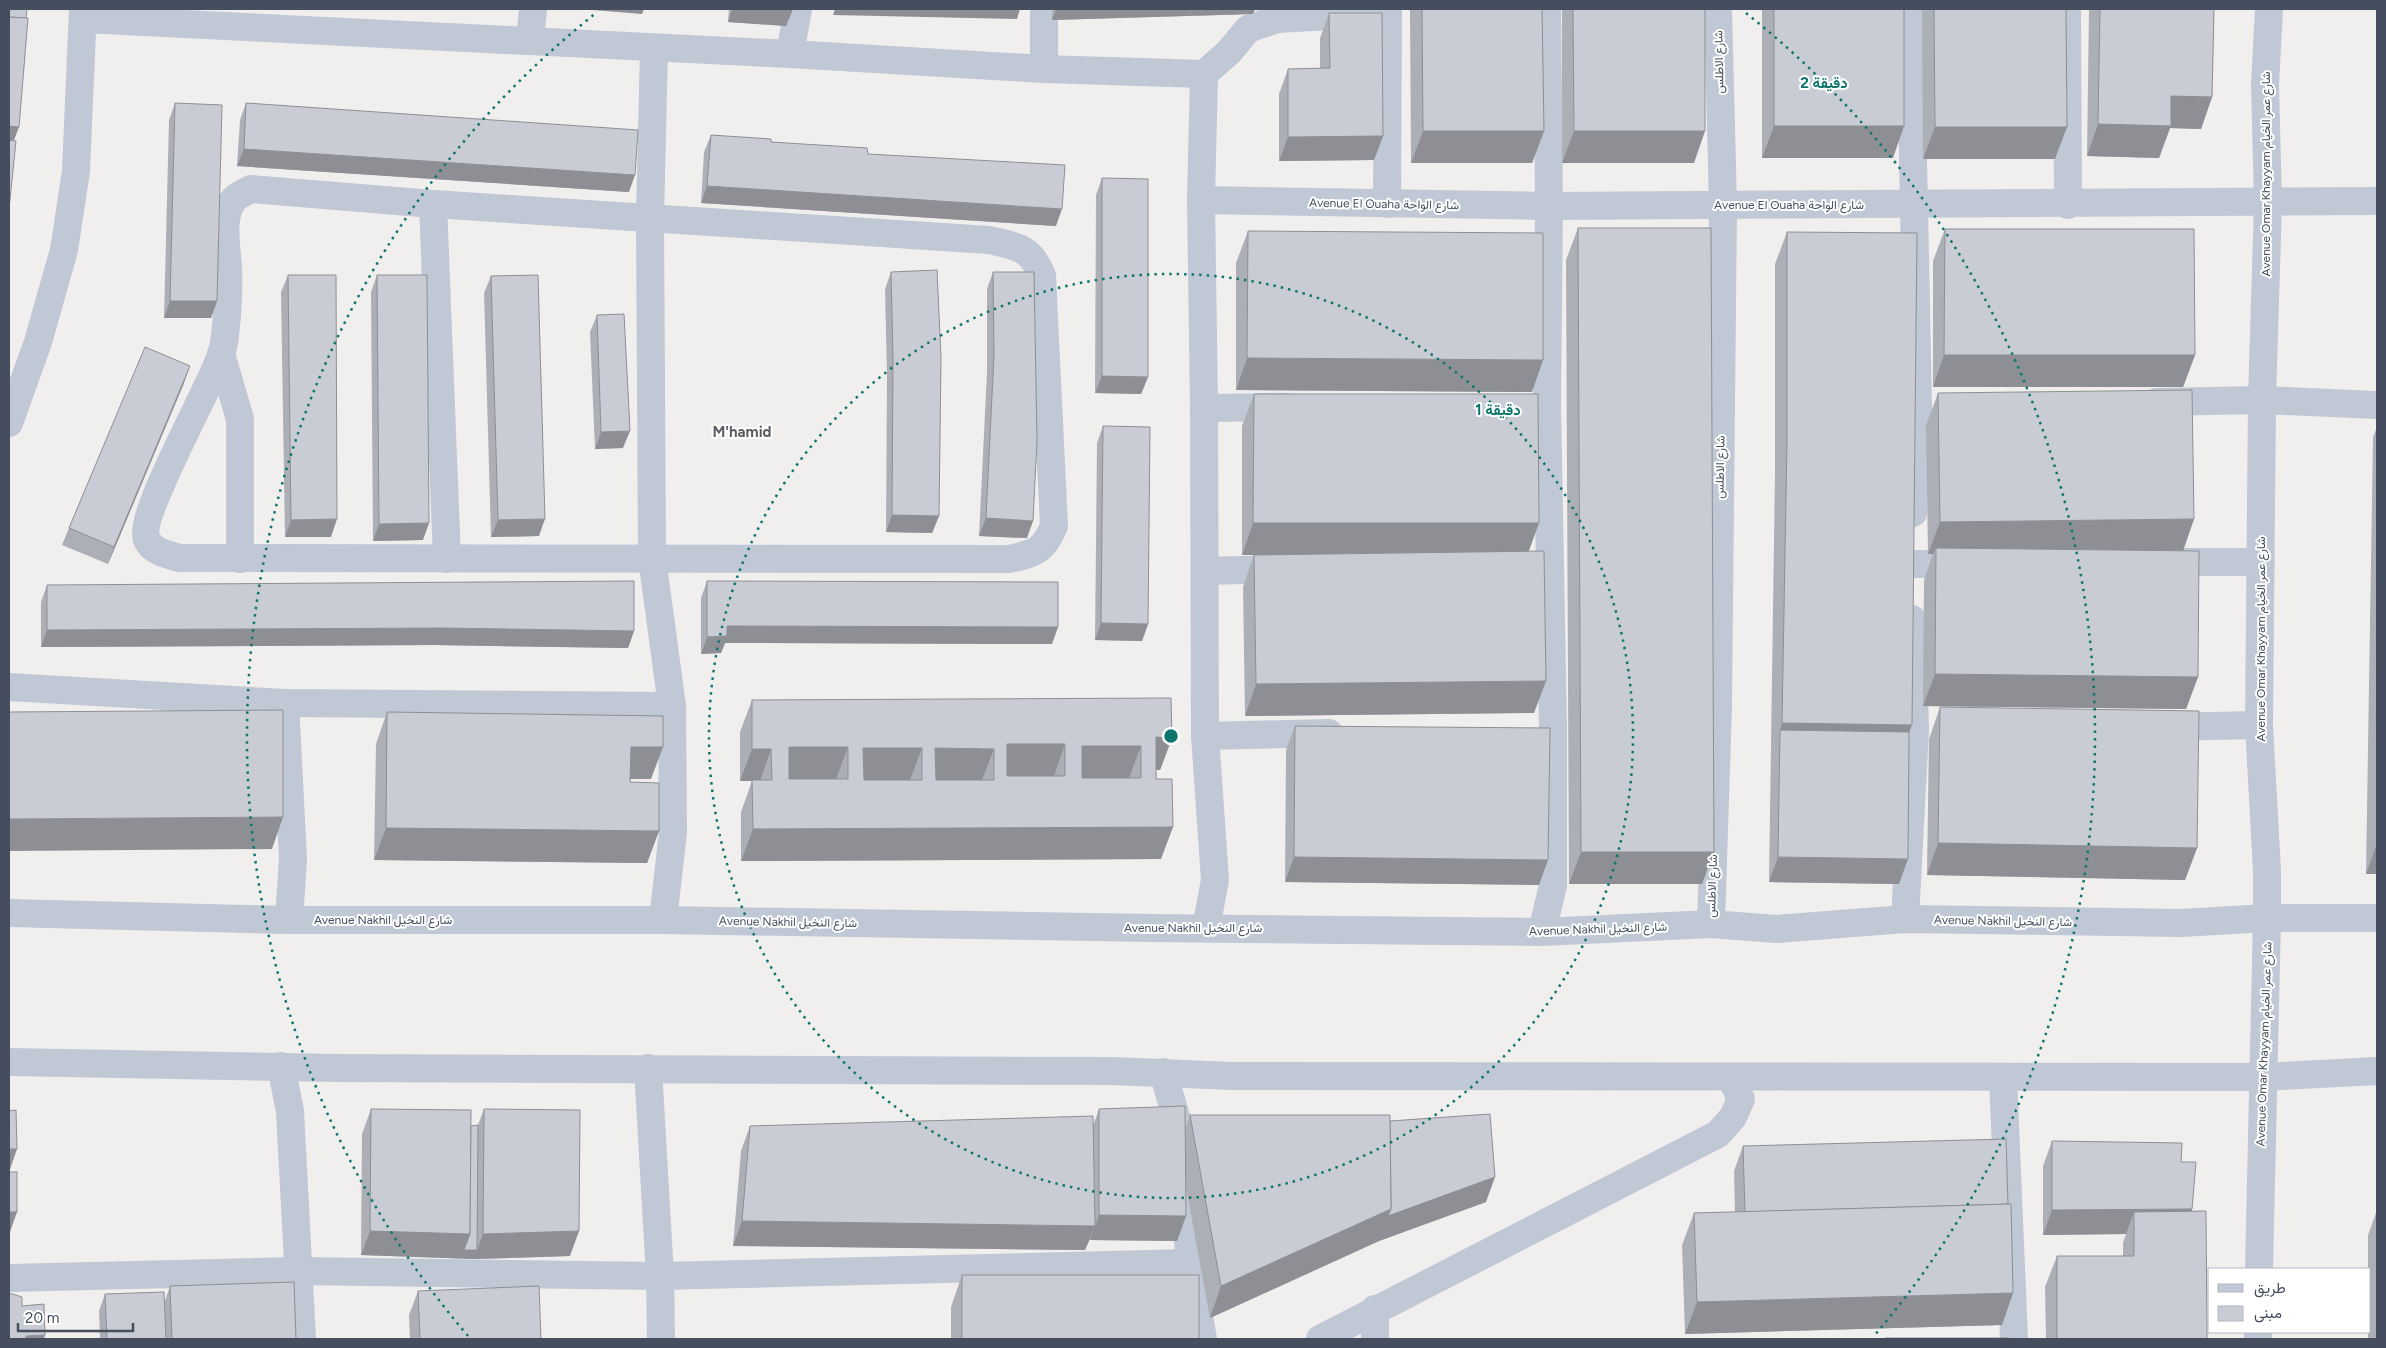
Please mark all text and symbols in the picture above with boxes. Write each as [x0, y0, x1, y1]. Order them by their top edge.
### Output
street label: شارع الاطلس [1711, 30, 1729, 94]
street label: Avenue Omar Khayyam شارع عمر الخيام [2259, 72, 2275, 276]
text: 2 دقيقة [1800, 74, 1848, 92]
street label: Avenue El Ouaha شارع الواحة [1309, 196, 1459, 214]
street label: Avenue El Ouaha شارع الواحة [1714, 198, 1864, 214]
text: 1 دقيقة [1475, 401, 1521, 419]
district label: M'hamid [712, 423, 772, 441]
street label: شارع الاطلس [1712, 435, 1730, 499]
street label: Avenue Omar Khayyam شارع عمر الخيام [2254, 537, 2270, 741]
centre of rings [1162, 727, 1180, 745]
street label: شارع الاطلس [1704, 854, 1722, 918]
street label: Avenue Nakhil شارع النخيل [314, 913, 452, 929]
street label: Avenue Nakhil شارع النخيل [1934, 913, 2072, 931]
street label: Avenue Nakhil شارع النخيل [719, 914, 857, 932]
street label: Avenue Nakhil شارع النخيل [1529, 920, 1667, 940]
street label: Avenue Nakhil شارع النخيل [1124, 921, 1262, 937]
street label: Avenue Omar Khayyam شارع عمر الخيام [2253, 941, 2277, 1147]
legend [2208, 1268, 2371, 1333]
text: طريق [2254, 1279, 2286, 1298]
scale bar [18, 1300, 132, 1332]
text: مبنى [2254, 1304, 2282, 1323]
text: 20 m [25, 1309, 59, 1327]

